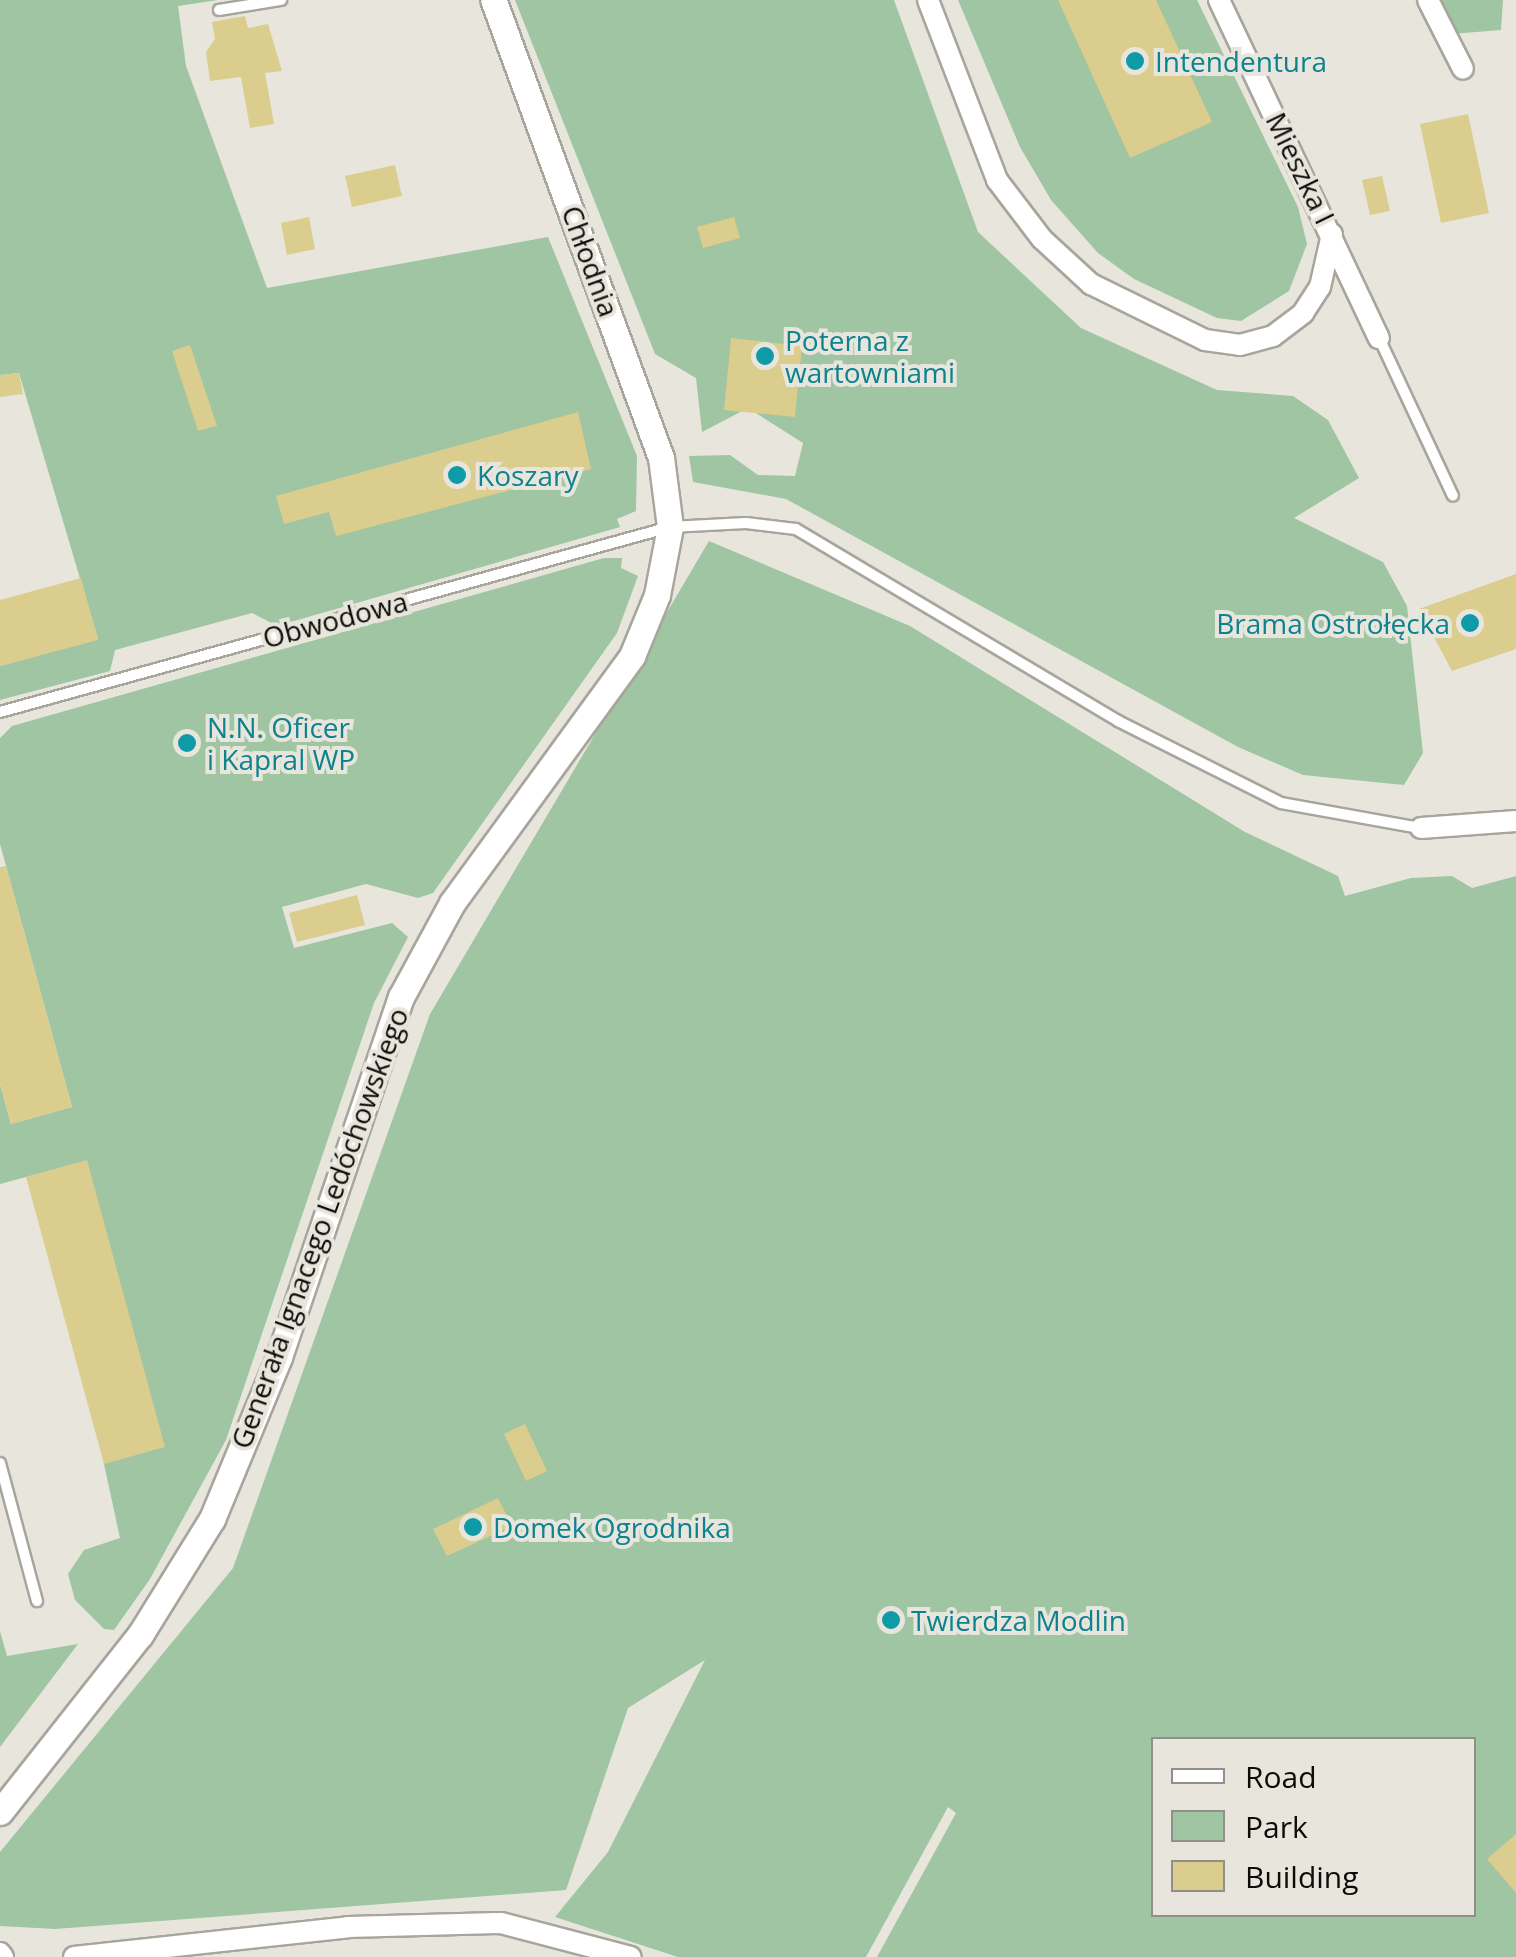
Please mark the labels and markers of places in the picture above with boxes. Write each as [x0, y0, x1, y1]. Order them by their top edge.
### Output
place label: Intendentura [1155, 44, 1327, 78]
marker: Intendentura [1124, 50, 1146, 72]
place label: Poterna z wartowniami [785, 323, 955, 389]
marker: Poterna z wartowniami [754, 345, 776, 367]
place label: Koszary [477, 458, 578, 492]
marker: Koszary [446, 464, 468, 486]
place label: Brama Ostrołęcka [1216, 606, 1450, 640]
marker: Brama Ostrołęcka [1459, 612, 1481, 634]
place label: N.N. Oficer i Kapral WP [207, 710, 355, 776]
marker: N.N. Oficer i Kapral WP [176, 732, 198, 754]
place label: Domek Ogrodnika [493, 1510, 731, 1544]
marker: Domek Ogrodnika [462, 1516, 484, 1538]
place label: Twierdza Modlin [911, 1603, 1126, 1637]
marker: Twierdza Modlin [880, 1609, 902, 1631]

